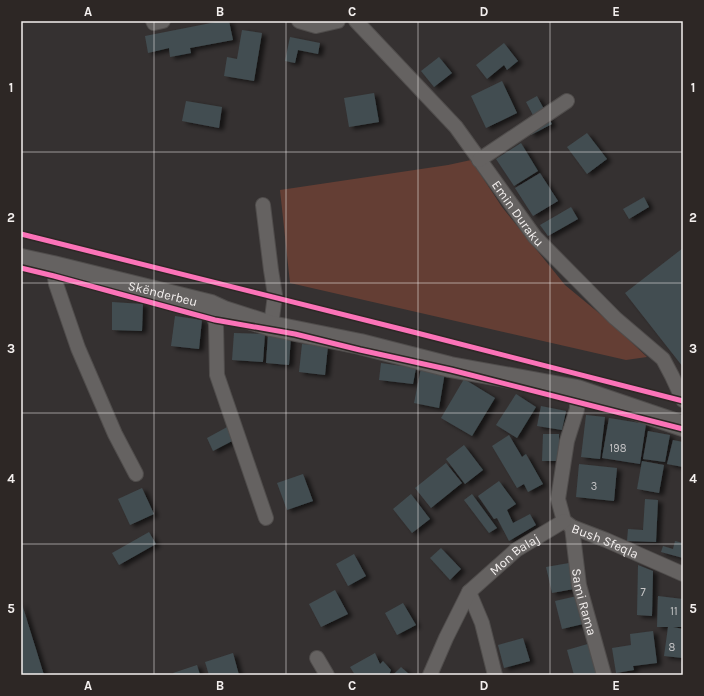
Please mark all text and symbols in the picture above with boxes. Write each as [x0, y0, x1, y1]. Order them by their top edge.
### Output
text: A [84, 4, 92, 19]
text: B [216, 4, 224, 19]
text: C [348, 4, 356, 19]
text: D [480, 4, 489, 19]
text: E [612, 4, 620, 19]
text: 1 [9, 80, 13, 95]
text: 1 [691, 80, 695, 95]
street label: Emin Duraku [489, 178, 547, 250]
text: 2 [7, 210, 15, 225]
text: 2 [689, 210, 697, 225]
street label: Skënderbeu [127, 278, 199, 309]
text: 3 [7, 341, 15, 356]
text: 3 [689, 341, 697, 356]
house number: 198 [610, 442, 627, 455]
text: 4 [7, 471, 15, 486]
text: 4 [689, 471, 697, 486]
house number: 3 [591, 480, 597, 493]
street label: Bush Sfeqla [570, 521, 641, 562]
street label: Mon Balaj [486, 531, 542, 578]
street label: Sami Rama [569, 568, 600, 637]
house number: 7 [640, 586, 646, 599]
text: 5 [7, 601, 15, 616]
text: 5 [689, 601, 697, 616]
house number: 11 [670, 605, 678, 618]
house number: 8 [669, 641, 676, 654]
text: A [84, 678, 92, 693]
text: B [216, 678, 224, 693]
text: C [348, 678, 356, 693]
text: D [480, 678, 489, 693]
text: E [612, 678, 620, 693]

